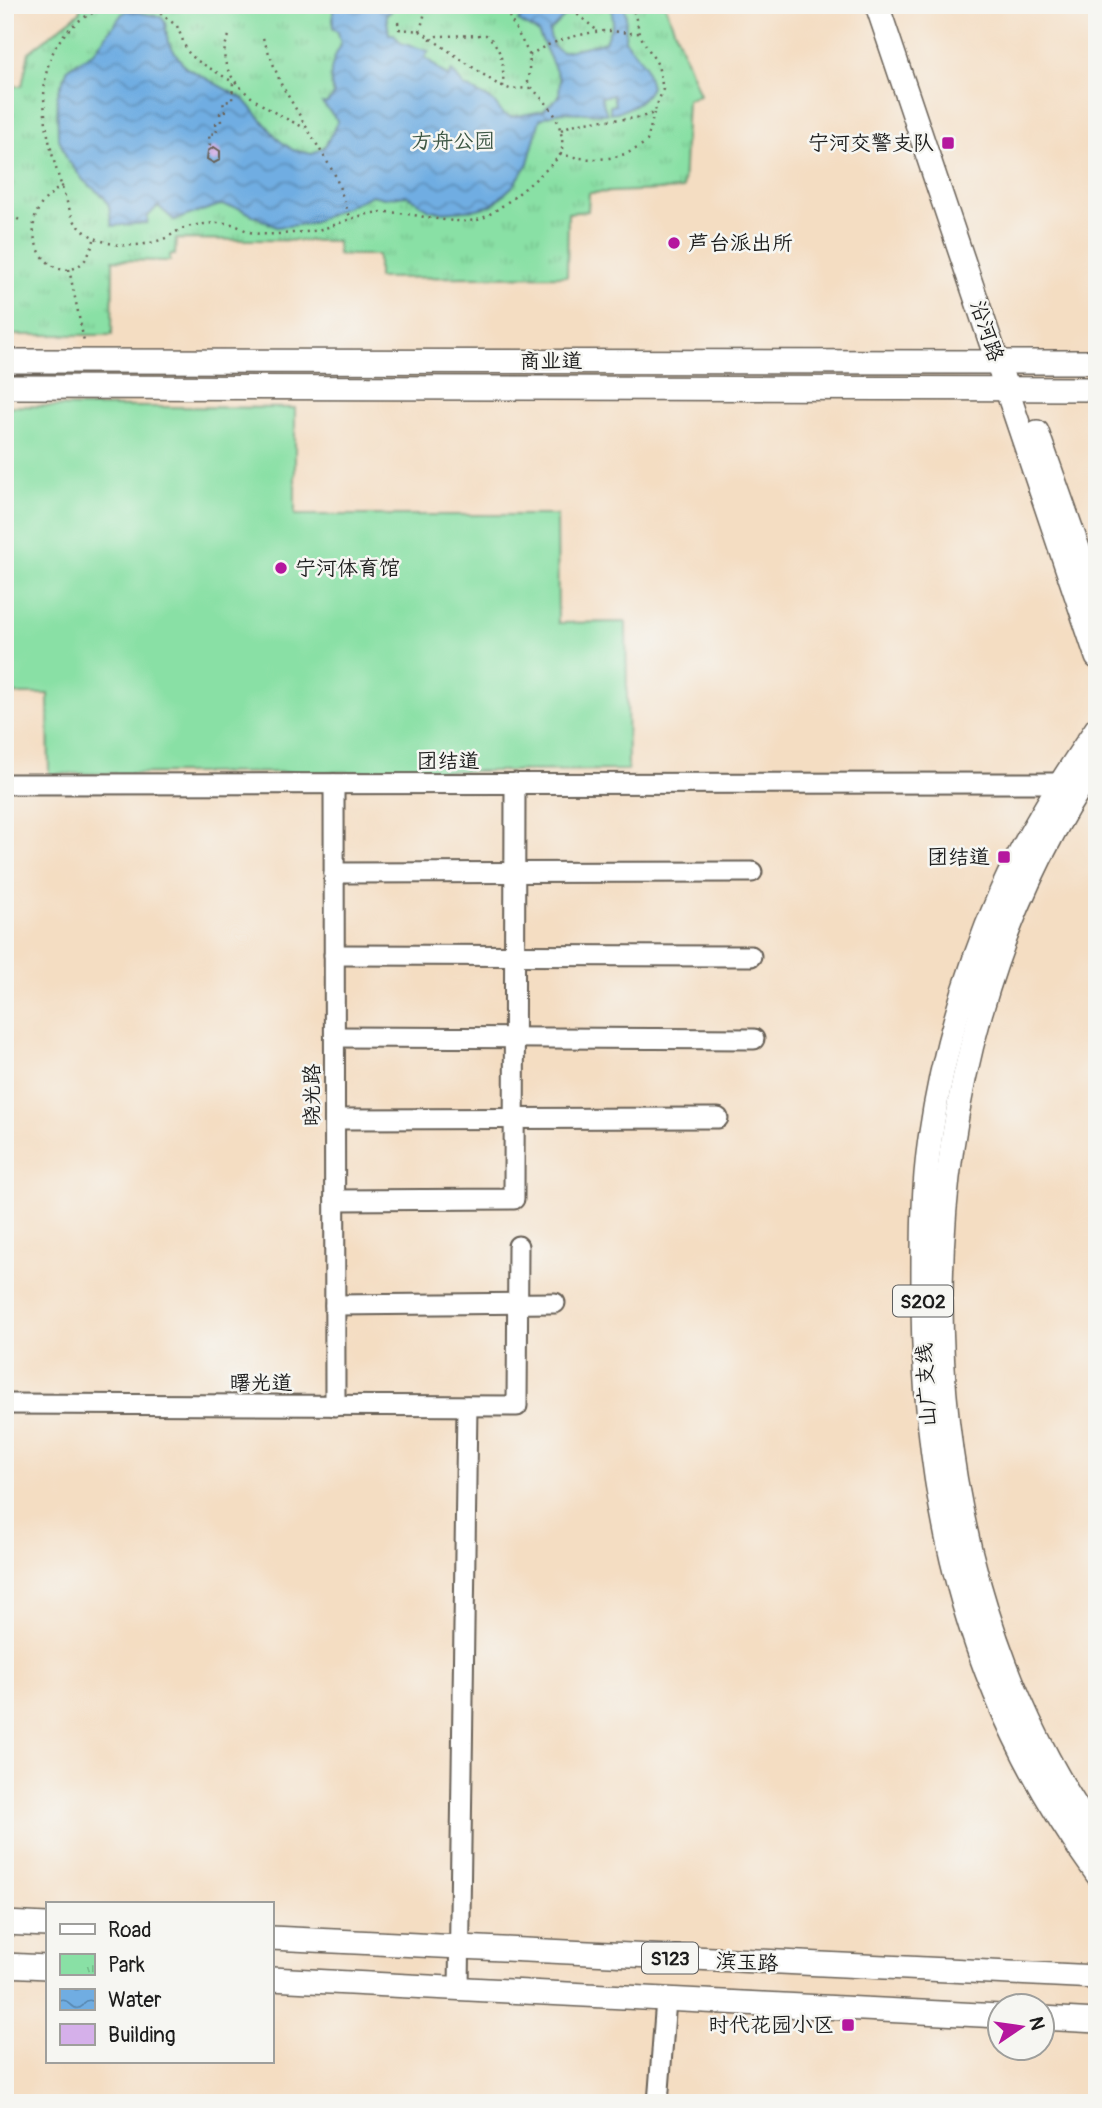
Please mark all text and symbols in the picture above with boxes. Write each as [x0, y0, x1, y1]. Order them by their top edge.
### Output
park label: 方舟公园 [411, 128, 495, 155]
place label: 宁河交警支队 [808, 130, 934, 157]
marker: 宁河交警支队 [940, 135, 956, 151]
place label: 芦台派出所 [688, 230, 793, 257]
marker: 芦台派出所 [666, 235, 682, 251]
street label: 沿河路 [964, 297, 1010, 365]
street label: 商业道 [520, 348, 583, 375]
place label: 宁河体育馆 [295, 555, 400, 582]
marker: 宁河体育馆 [273, 560, 289, 576]
street label: 团结道 [417, 748, 480, 775]
place label: 团结道 [927, 844, 990, 871]
marker: 团结道 [996, 849, 1012, 865]
street label: 晓光路 [299, 1064, 326, 1127]
road number: S202 [893, 1286, 953, 1316]
street label: 山广支线 [911, 1342, 942, 1428]
street label: 曙光道 [230, 1370, 293, 1397]
legend [46, 1902, 273, 2062]
text: Road [108, 1917, 152, 1944]
road number: S123 [642, 1942, 698, 1974]
street label: 滨玉路 [715, 1947, 779, 1978]
text: Park [108, 1952, 145, 1979]
text: Water [108, 1987, 162, 2014]
north arrow [986, 1993, 1056, 2062]
place label: 时代花园小区 [708, 2012, 834, 2039]
text: N [1023, 2014, 1050, 2033]
marker: 时代花园小区 [840, 2017, 856, 2033]
text: Building [108, 2022, 175, 2049]

